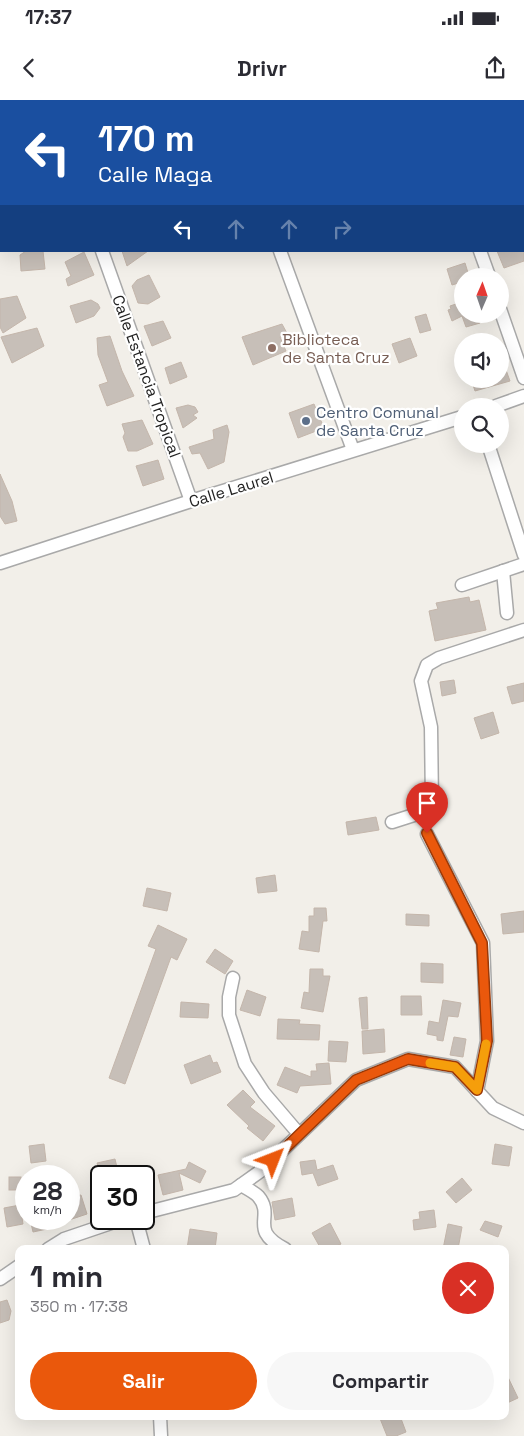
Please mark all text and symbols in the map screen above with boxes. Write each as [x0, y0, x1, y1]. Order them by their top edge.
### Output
text: 17:37 [25, 5, 72, 30]
icon: back [15, 54, 43, 82]
text: Drivr [237, 54, 287, 82]
icon: share [481, 54, 509, 82]
text: 170 m [98, 117, 195, 161]
icon: left [15, 120, 80, 185]
text: Calle Maga [98, 160, 212, 188]
icon: left [169, 215, 197, 243]
icon: ahead [222, 215, 250, 243]
icon: ahead [275, 215, 303, 243]
icon: right [328, 215, 356, 243]
north arrow [454, 268, 509, 322]
map controls [454, 268, 509, 453]
street label: Calle Estancia Tropical [107, 292, 186, 460]
place label: Biblioteca de Santa Cruz [282, 329, 390, 368]
button: sound [454, 333, 509, 388]
marker: Biblioteca de Santa Cruz [266, 342, 278, 354]
button: search [454, 398, 509, 453]
place label: Centro Comunal de Santa Cruz [316, 402, 439, 441]
marker: Centro Comunal de Santa Cruz [300, 415, 312, 427]
street label: Calle Laurel [186, 467, 276, 512]
pin [406, 782, 448, 833]
icon: arrive [413, 789, 441, 817]
position arrow [246, 1133, 298, 1185]
speed limit sign: 30 [90, 1165, 155, 1230]
text: 28 [33, 1175, 62, 1207]
text: km/h [33, 1202, 62, 1218]
text: 1 min [30, 1257, 103, 1296]
button: close [442, 1262, 494, 1314]
text: 350 m · 17:38 [30, 1296, 128, 1317]
button: Salir [30, 1352, 257, 1410]
button: Compartir [267, 1352, 494, 1410]

